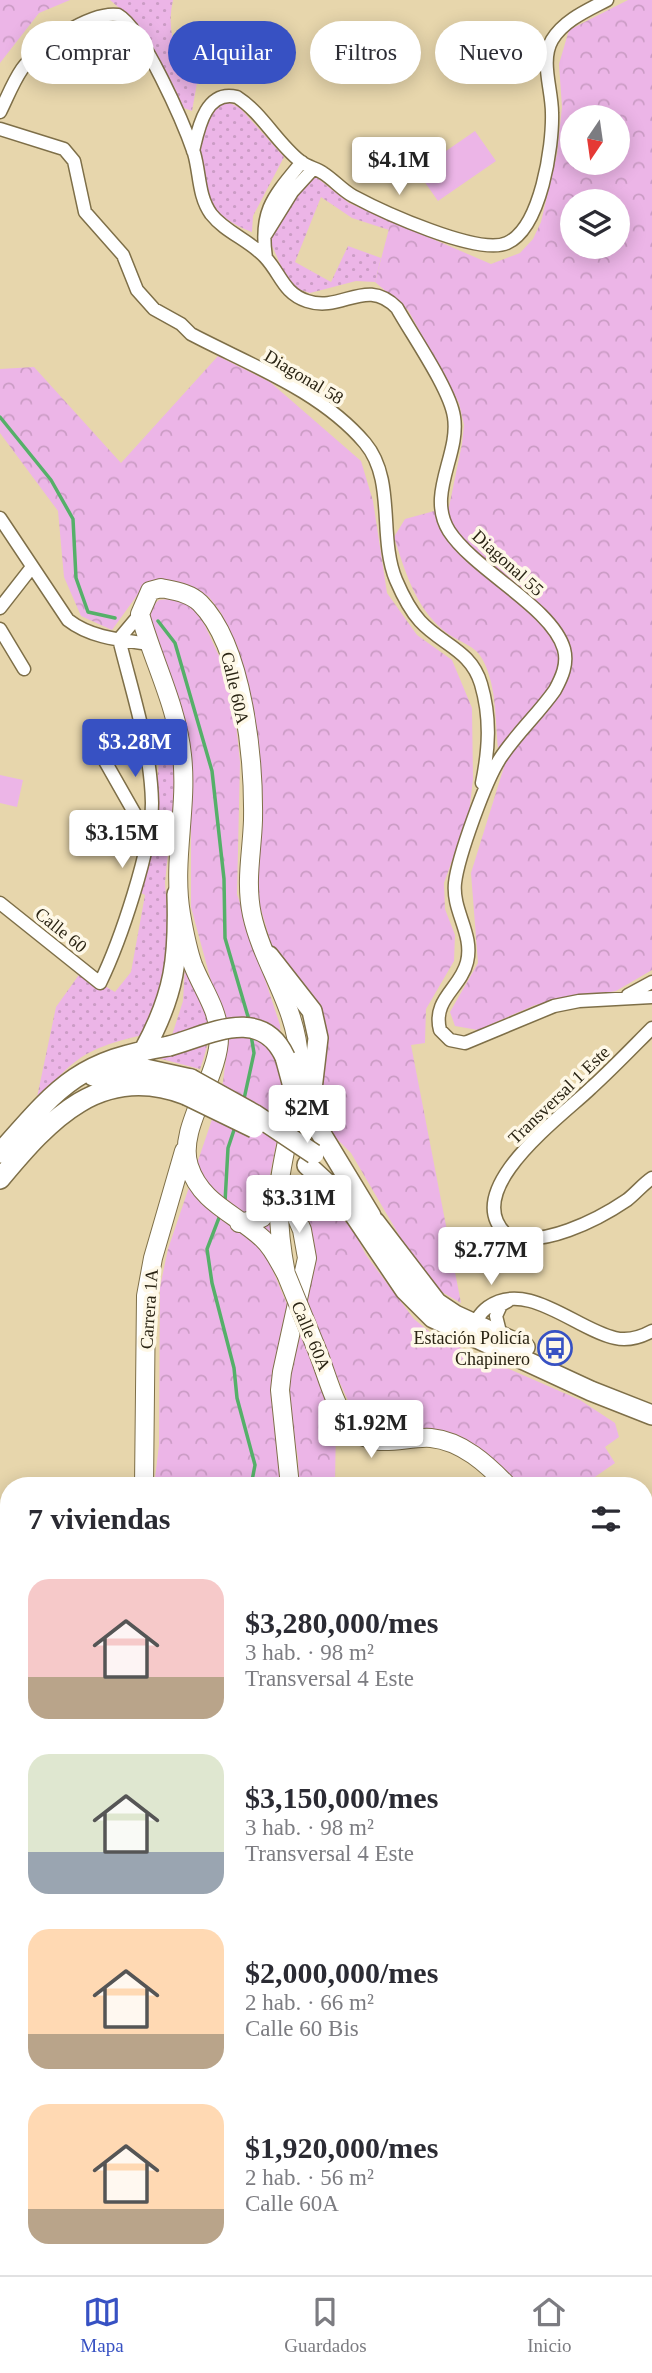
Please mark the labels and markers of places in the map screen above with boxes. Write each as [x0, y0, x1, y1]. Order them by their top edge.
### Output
pin: $4.1M [350, 138, 448, 197]
pin: $3.28M [78, 720, 192, 779]
pin: $3.15M [65, 810, 179, 870]
pin: $2M [273, 1086, 341, 1145]
pin: $3.31M [242, 1176, 356, 1235]
pin: $2.77M [434, 1228, 548, 1287]
place label: Estación Policía Chapinero [414, 1328, 530, 1369]
bus stop icon: Estación Policía Chapinero [536, 1329, 574, 1367]
pin: $1.92M [314, 1400, 428, 1460]

